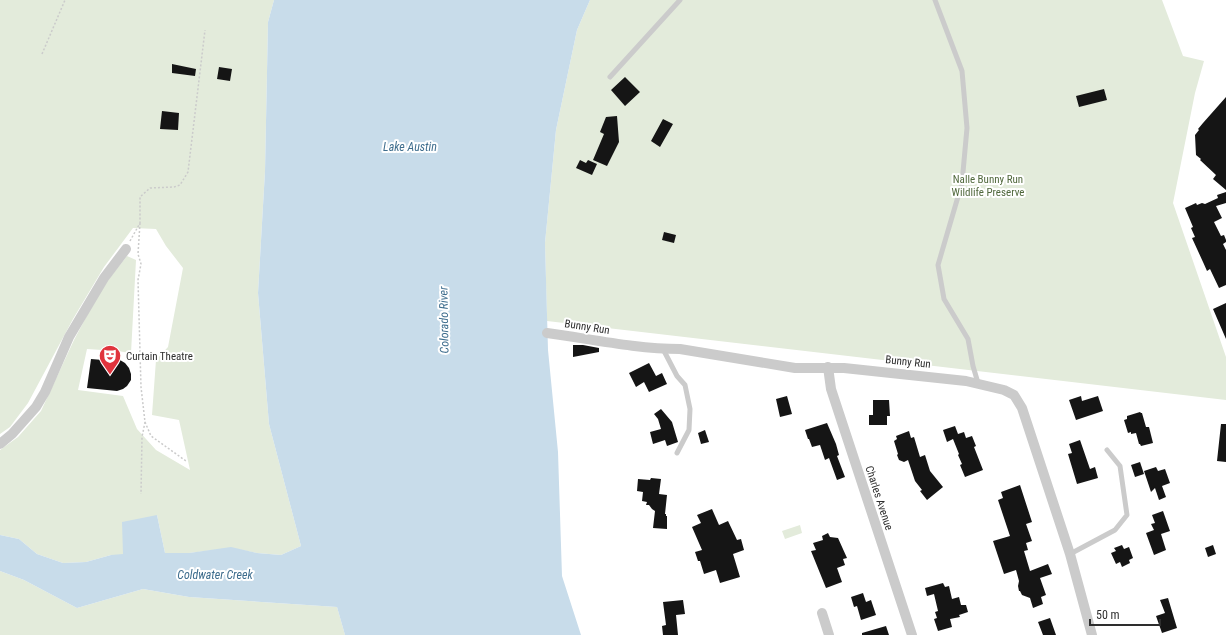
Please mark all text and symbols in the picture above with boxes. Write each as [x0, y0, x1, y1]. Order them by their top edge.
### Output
water label: Lake Austin [383, 140, 437, 154]
park label: Nalle Bunny Run Wildlife Preserve [952, 173, 1024, 199]
water label: Colorado River [436, 286, 452, 354]
street label: Bunny Run [563, 317, 611, 337]
theatre icon: Curtain Theatre [97, 343, 123, 376]
place label: Curtain Theatre [126, 350, 193, 363]
street label: Bunny Run [885, 353, 931, 371]
street label: Charles Avenue [862, 464, 896, 532]
water label: Coldwater Creek [177, 568, 253, 582]
scale bar [1090, 601, 1160, 627]
text: 50 m [1096, 608, 1120, 622]

